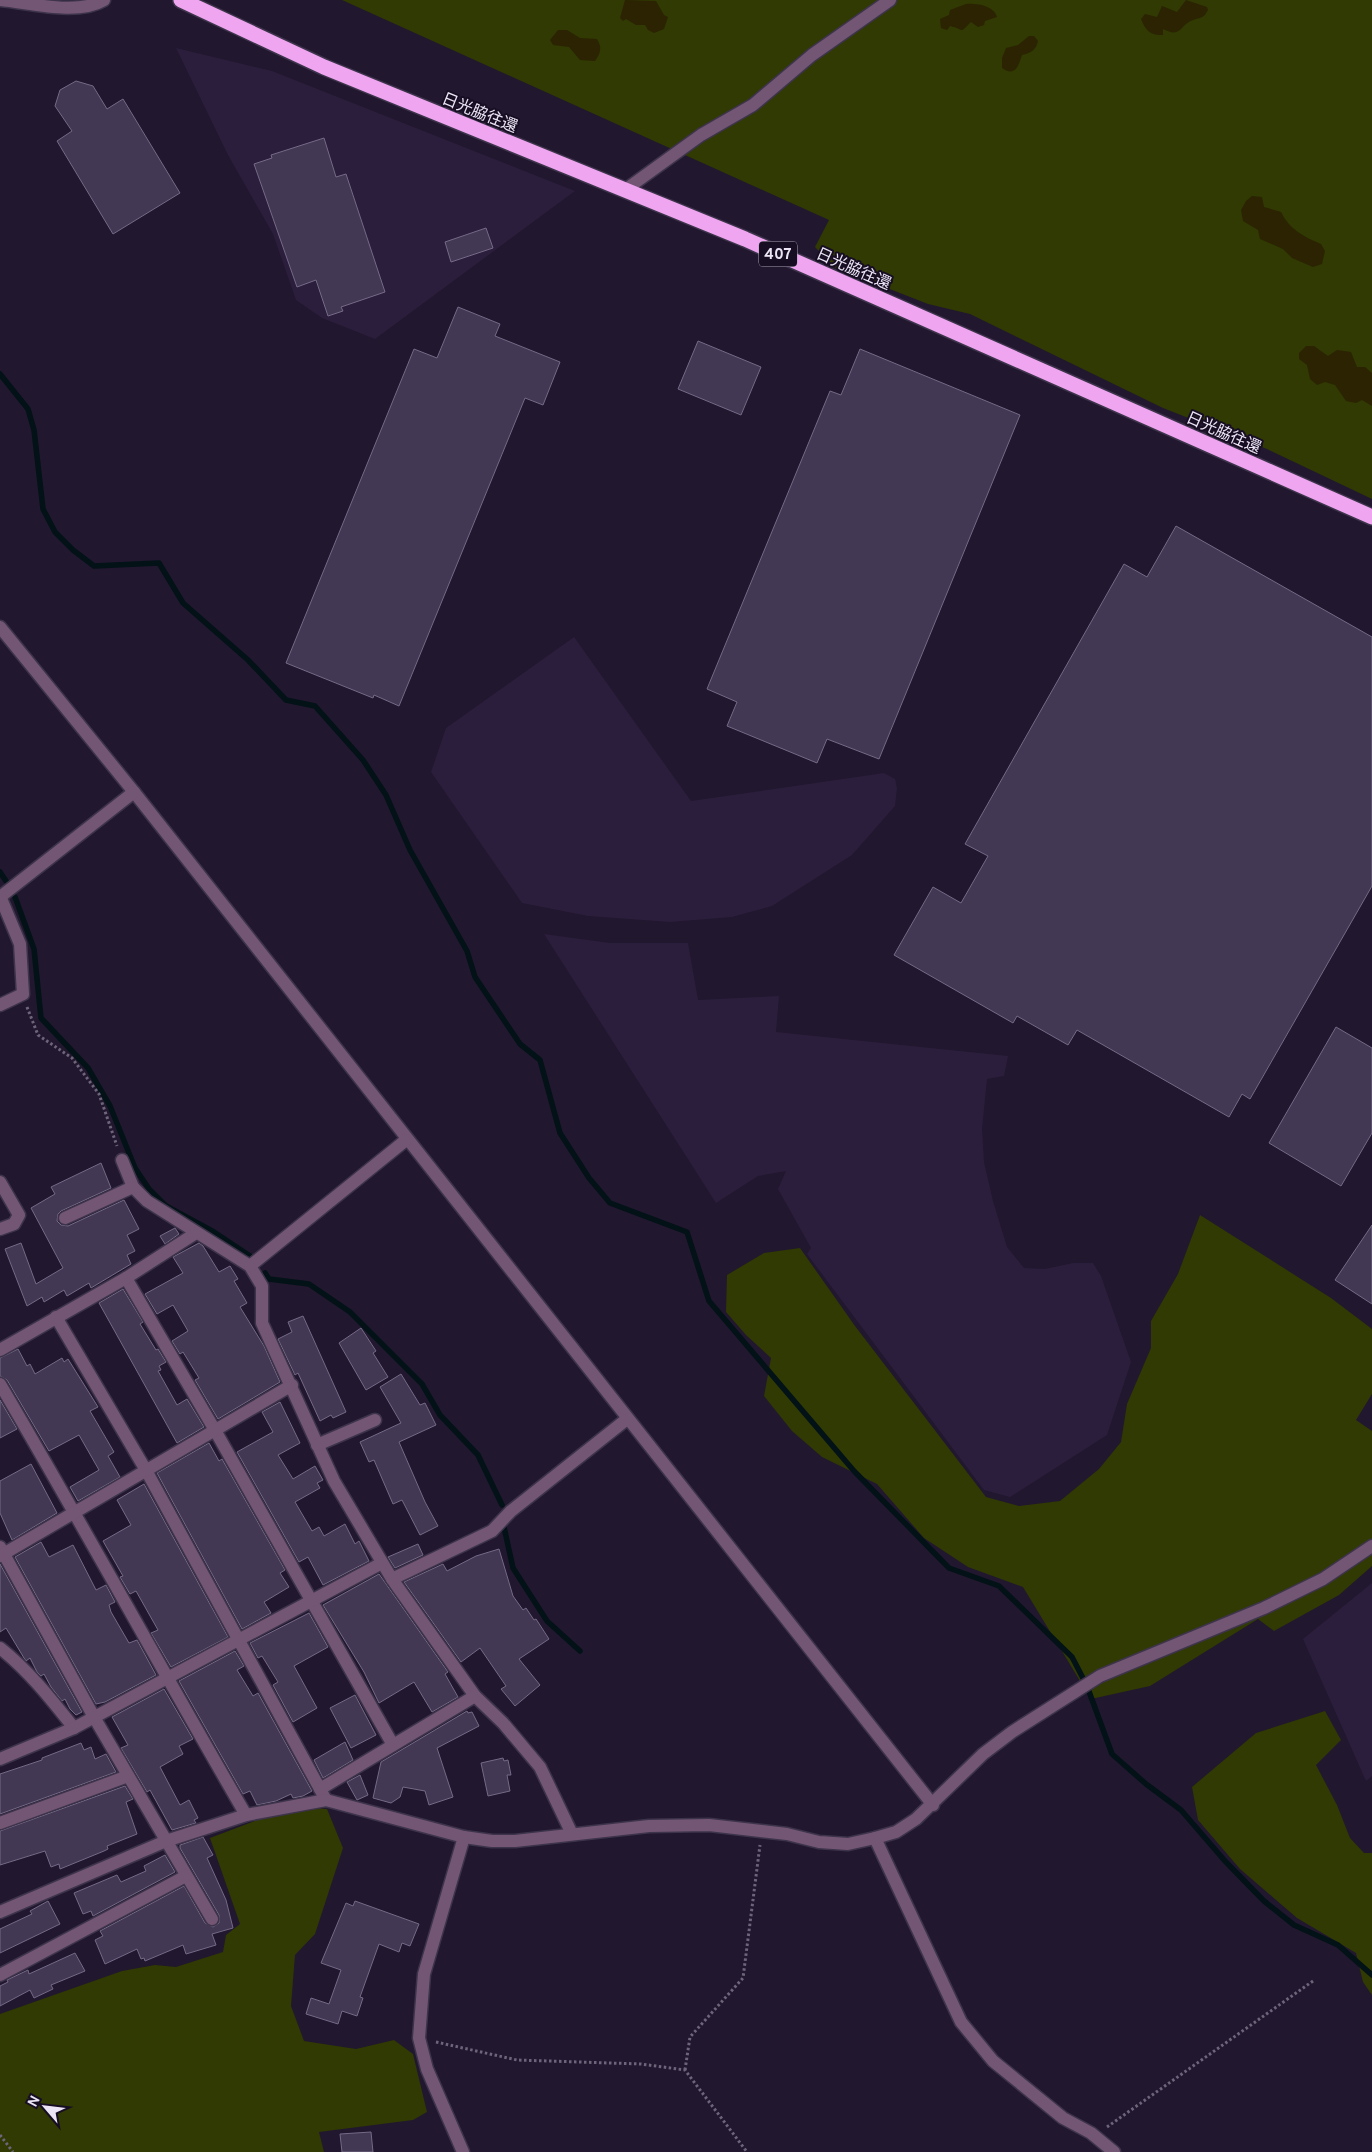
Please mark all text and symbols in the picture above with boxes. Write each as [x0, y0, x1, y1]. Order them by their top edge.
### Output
street label: 日光脇往還 [438, 90, 520, 138]
road number: 407 [759, 242, 797, 266]
street label: 日光脇往還 [813, 244, 894, 295]
street label: 日光脇往還 [1183, 408, 1264, 459]
north arrow [20, 2082, 70, 2132]
text: N [25, 2093, 45, 2110]

